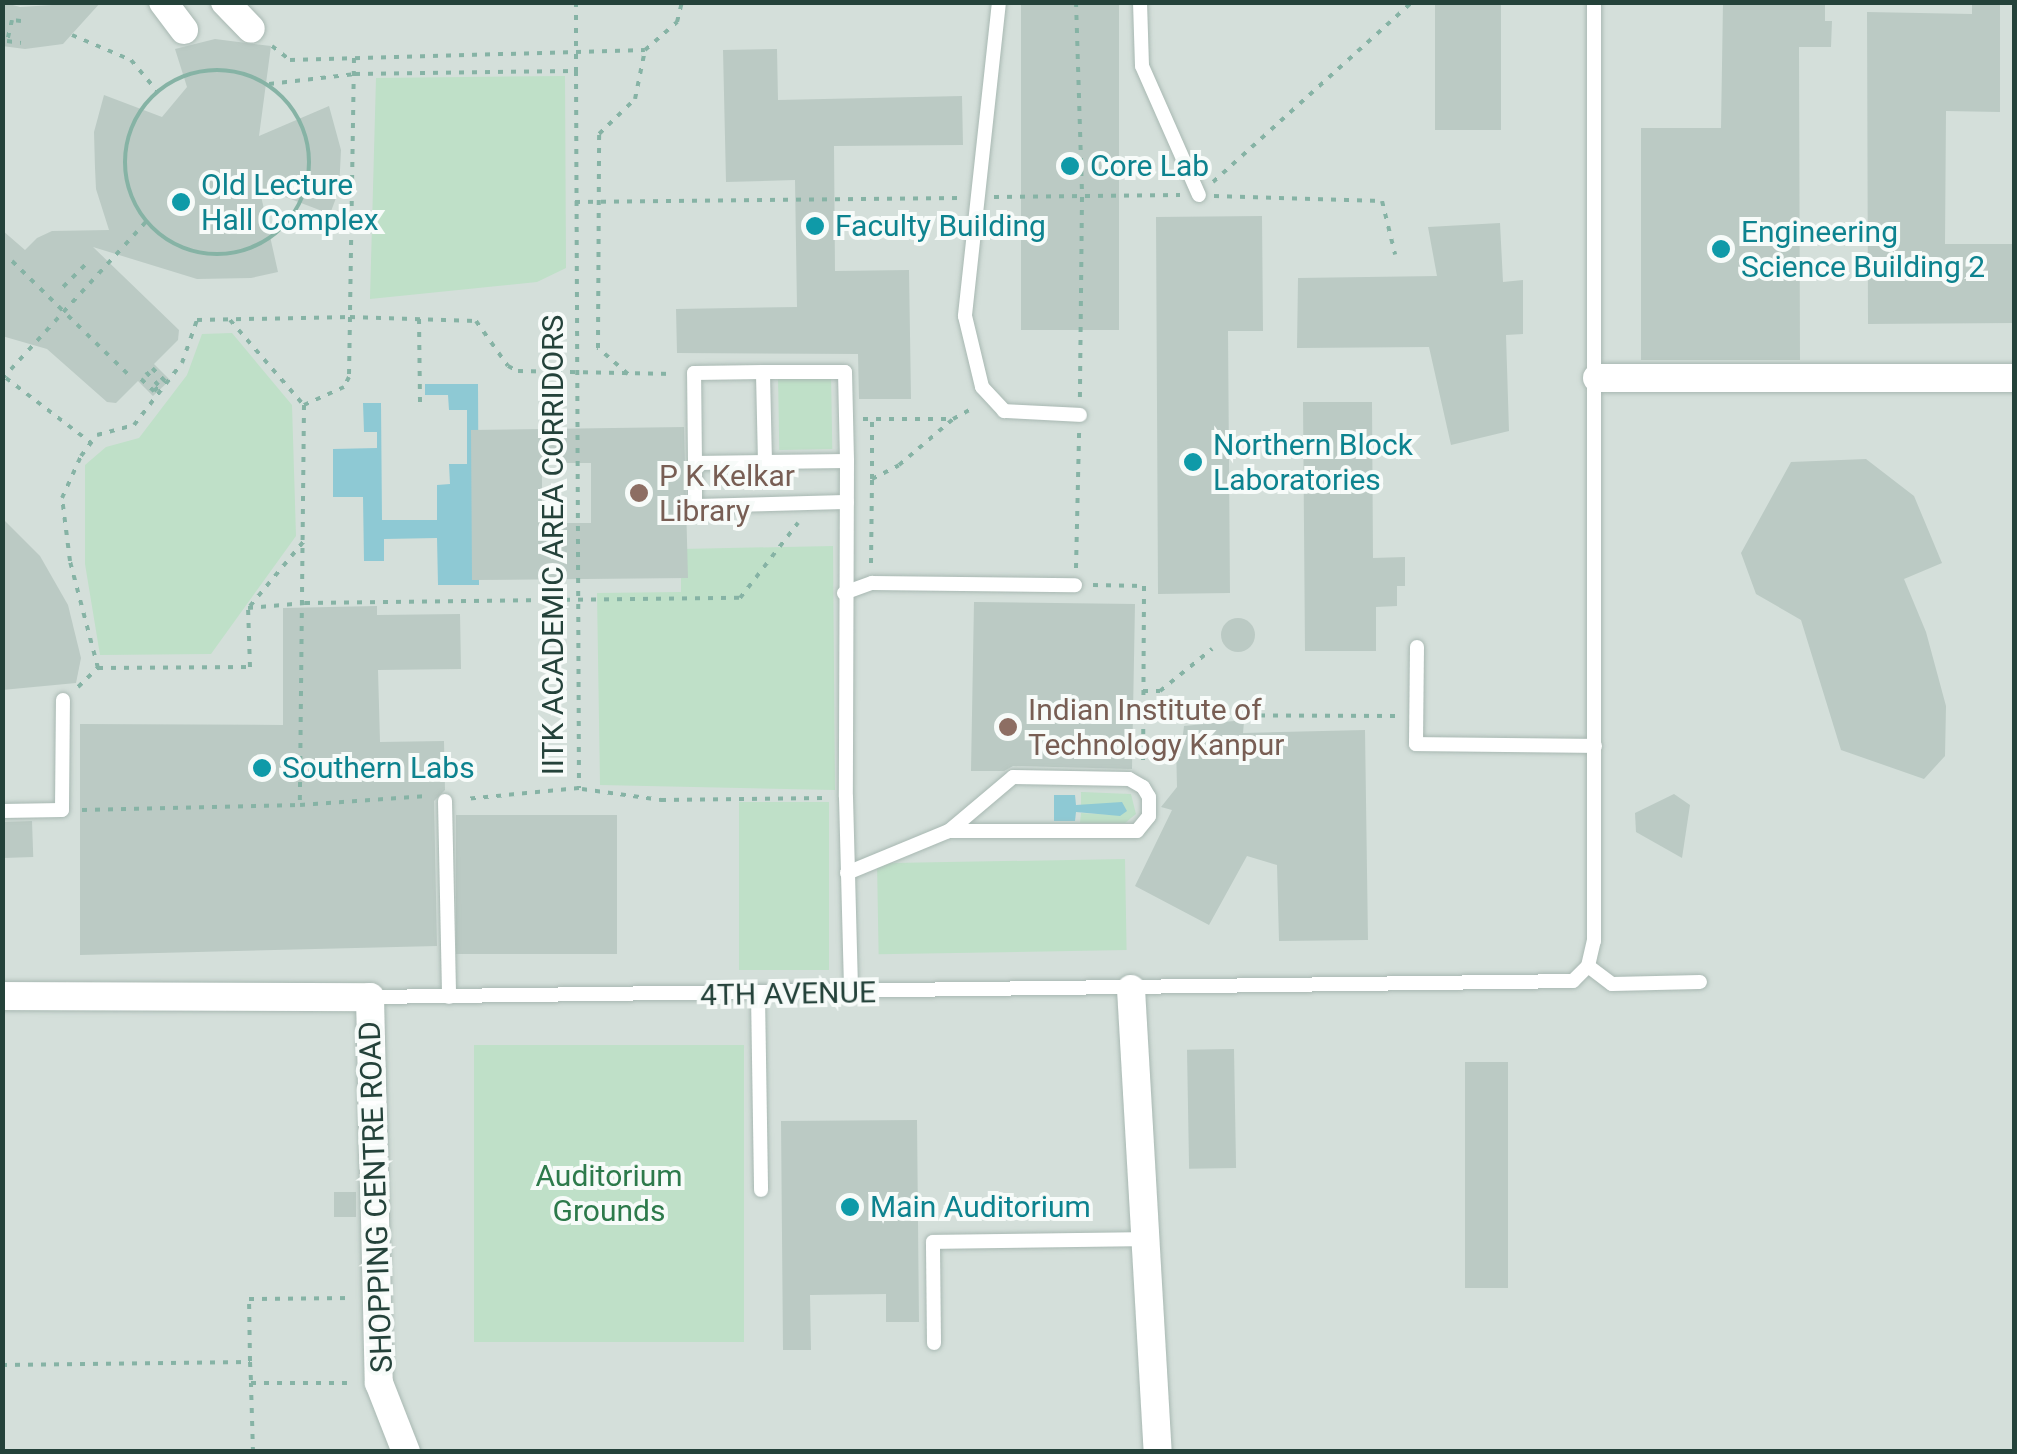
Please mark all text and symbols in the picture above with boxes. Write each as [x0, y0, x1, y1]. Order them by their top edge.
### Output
place label: Core Lab [1090, 148, 1209, 184]
marker: Core Lab [1059, 155, 1081, 177]
place label: Old Lecture Hall Complex [201, 167, 379, 238]
marker: Old Lecture Hall Complex [170, 191, 192, 213]
place label: Faculty Building [835, 208, 1046, 244]
place label: Engineering Science Building 2 [1741, 214, 1985, 284]
marker: Faculty Building [804, 215, 826, 237]
marker: Engineering Science Building 2 [1710, 238, 1732, 260]
street label: IITK ACADEMIC AREA CORRIDORS [535, 315, 571, 775]
place label: Northern Block Laboratories [1213, 427, 1413, 498]
marker: Northern Block Laboratories [1182, 451, 1204, 473]
place label: P K Kelkar Library [659, 458, 795, 528]
marker: P K Kelkar Library [628, 482, 650, 504]
place label: Indian Institute of Technology Kanpur [1028, 692, 1284, 762]
marker: Indian Institute of Technology Kanpur [997, 716, 1019, 738]
place label: Southern Labs [282, 750, 475, 786]
marker: Southern Labs [251, 757, 273, 779]
street label: 4TH AVENUE [700, 974, 876, 1014]
street label: SHOPPING CENTRE ROAD [352, 1021, 400, 1373]
park label: Auditorium Grounds [535, 1158, 683, 1228]
place label: Main Auditorium [870, 1189, 1091, 1225]
marker: Main Auditorium [839, 1196, 861, 1218]

